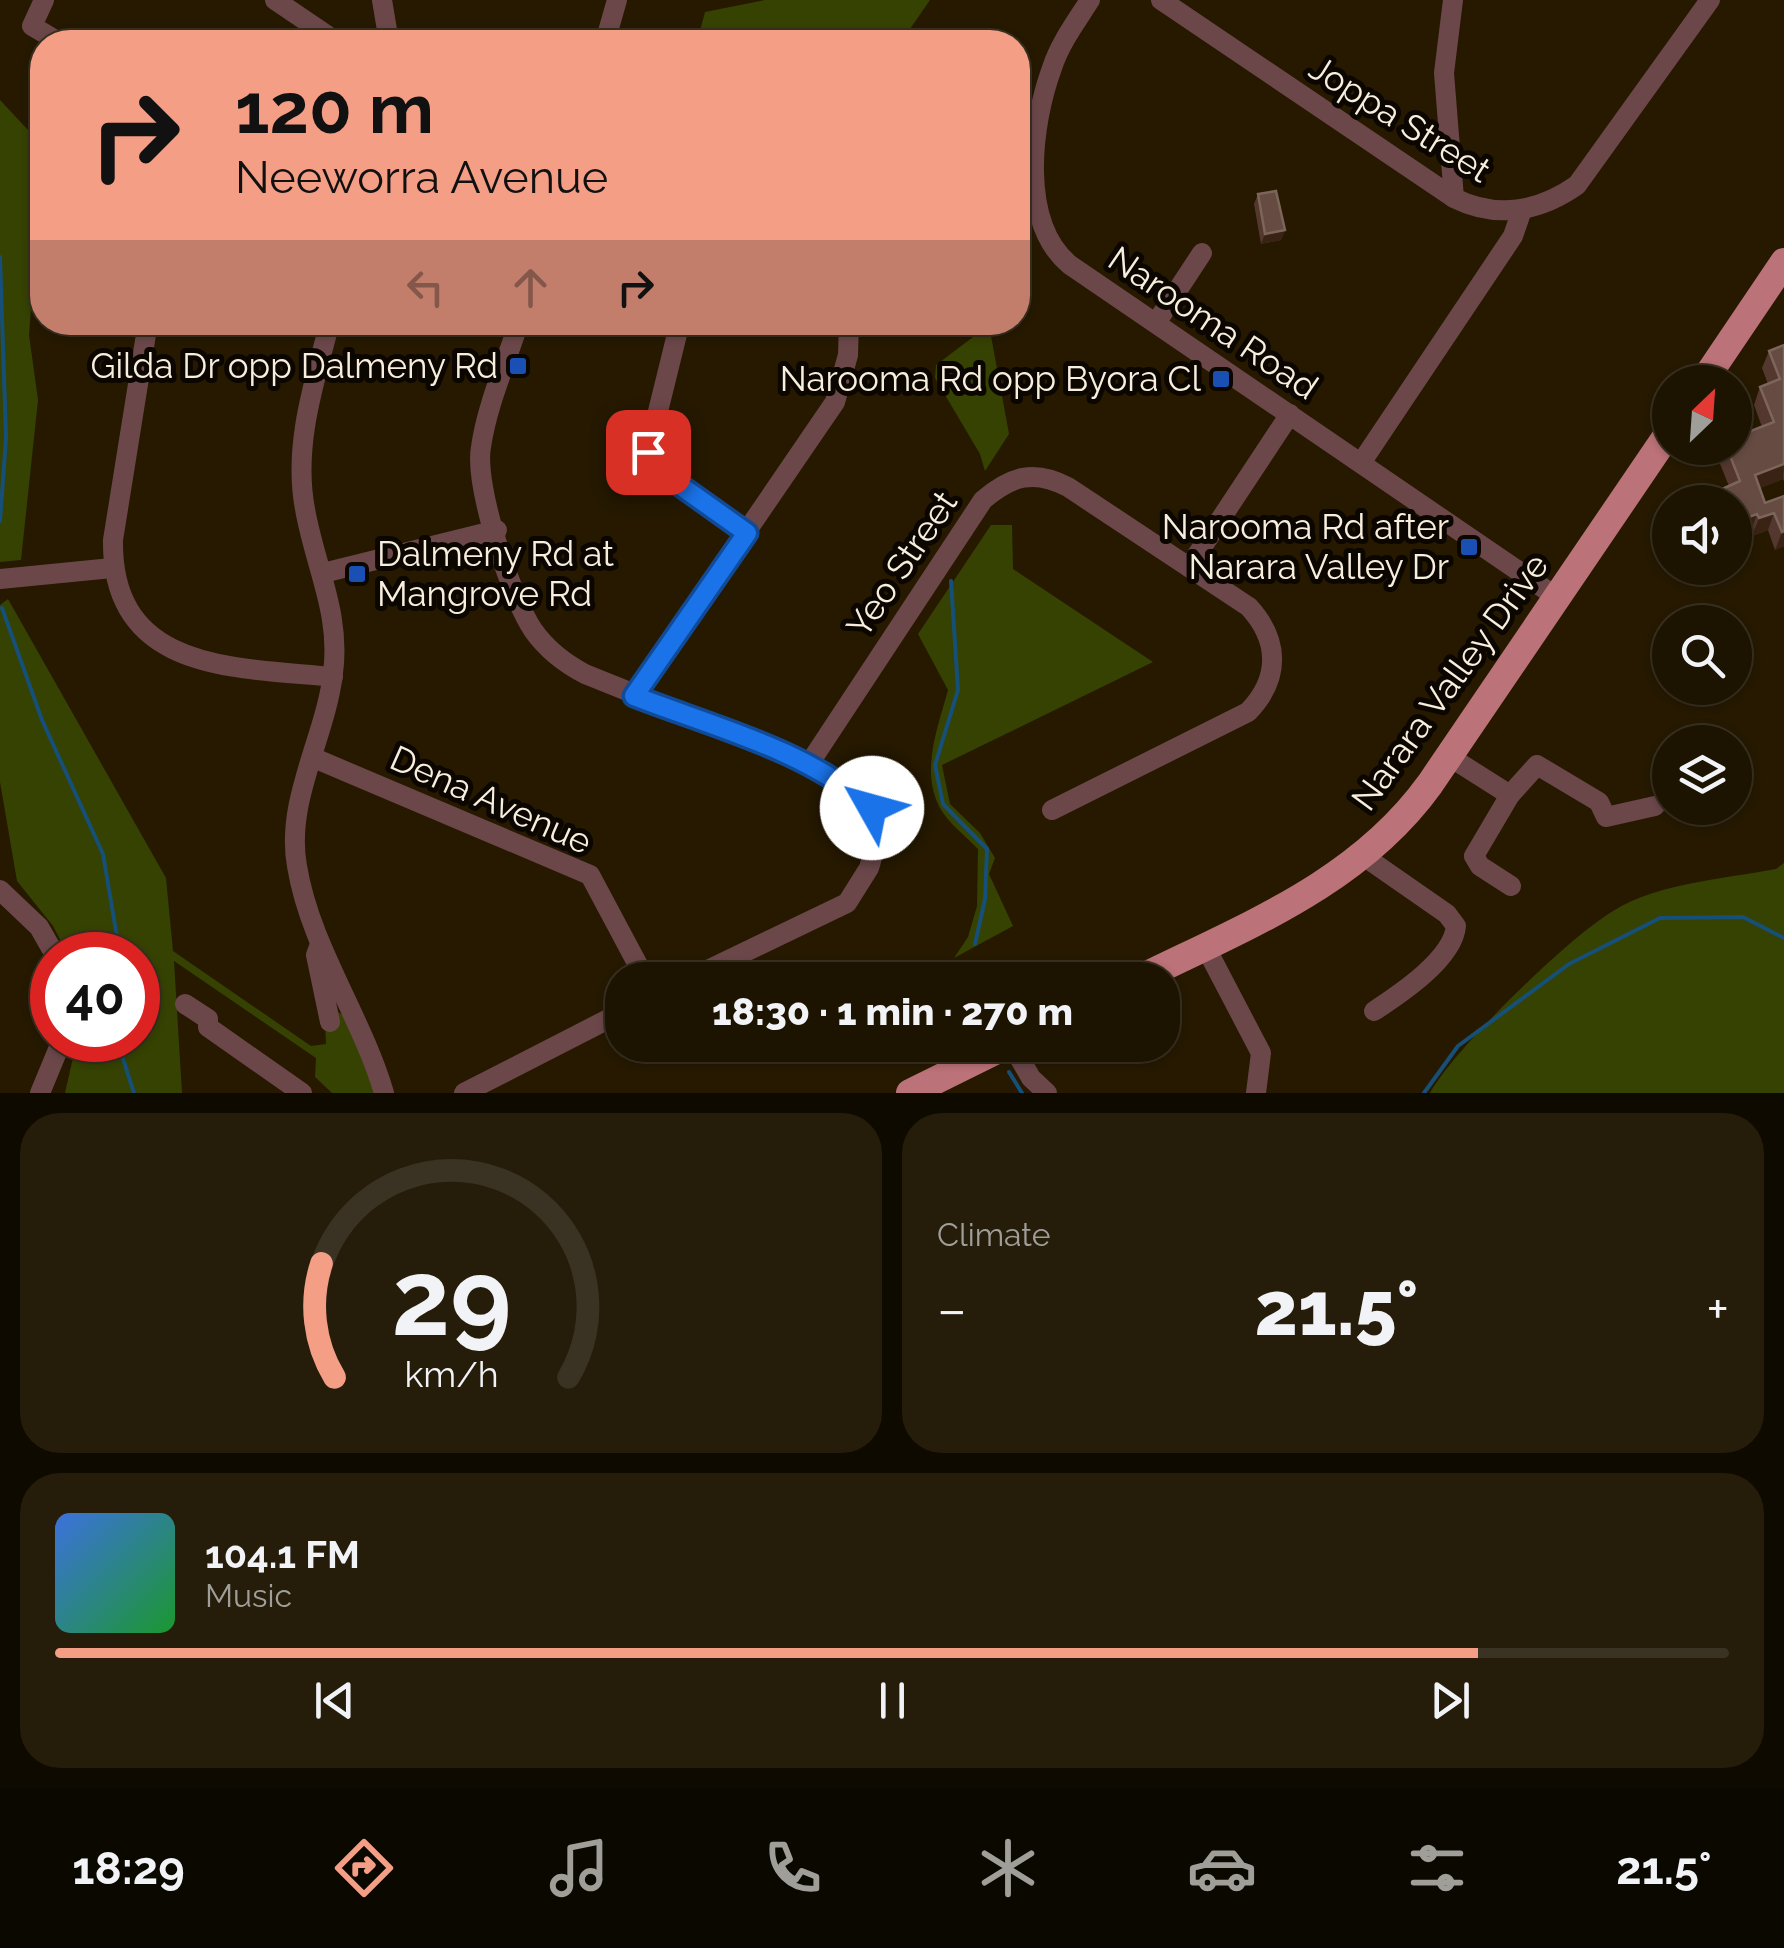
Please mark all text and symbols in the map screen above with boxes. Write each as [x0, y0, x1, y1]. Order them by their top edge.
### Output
street label: Joppa Street [1302, 47, 1499, 191]
text: 120 m [235, 67, 434, 149]
icon: right [70, 70, 200, 200]
text: Neeworra Avenue [235, 151, 608, 204]
street label: Narooma Road [1101, 238, 1326, 408]
icon: left [398, 260, 453, 315]
icon: ahead [503, 260, 558, 315]
icon: right [608, 260, 663, 315]
place label: Gilda Dr opp Dalmeny Rd [90, 345, 498, 386]
marker: Gilda Dr opp Dalmeny Rd [507, 355, 529, 377]
place label: Narooma Rd opp Byora Cl [780, 358, 1201, 399]
north arrow [1652, 365, 1752, 465]
map controls [1652, 365, 1752, 825]
marker: Narooma Rd opp Byora Cl [1210, 368, 1232, 390]
pin [606, 410, 691, 495]
icon: arrive [621, 425, 676, 480]
street label: Yeo Street [838, 483, 965, 644]
button: sound [1652, 485, 1752, 585]
place label: Narooma Rd after Narara Valley Dr [1162, 506, 1449, 587]
place label: Dalmeny Rd at Mangrove Rd [377, 533, 614, 614]
marker: Narooma Rd after Narara Valley Dr [1458, 536, 1480, 558]
street label: Narara Valley Drive [1343, 546, 1556, 818]
marker: Dalmeny Rd at Mangrove Rd [346, 563, 368, 585]
button: search [1652, 605, 1752, 705]
button: layers [1652, 725, 1752, 825]
street label: Dena Avenue [384, 737, 598, 862]
position arrow [820, 756, 924, 860]
speed limit sign: 40 [30, 932, 160, 1062]
text: 18:30 · 1 min · 270 m [712, 989, 1073, 1034]
text: Climate [937, 1216, 1051, 1253]
text: 29 [391, 1237, 511, 1359]
text: 21.5° [1254, 1264, 1418, 1353]
text: − [937, 1277, 967, 1342]
text: + [1706, 1277, 1729, 1342]
text: km/h [404, 1353, 498, 1395]
text: 104.1 FM [205, 1532, 360, 1577]
text: Music [205, 1577, 292, 1614]
icon: previous [307, 1673, 362, 1728]
icon: pause [865, 1673, 920, 1728]
icon: next [1423, 1673, 1478, 1728]
icon: directions [329, 1833, 399, 1903]
icon: music [544, 1833, 614, 1903]
icon: phone [758, 1833, 828, 1903]
icon: climate [973, 1833, 1043, 1903]
icon: car [1187, 1833, 1257, 1903]
icon: filters [1402, 1833, 1472, 1903]
text: 18:29 [72, 1842, 185, 1895]
text: 21.5° [1616, 1842, 1712, 1895]

